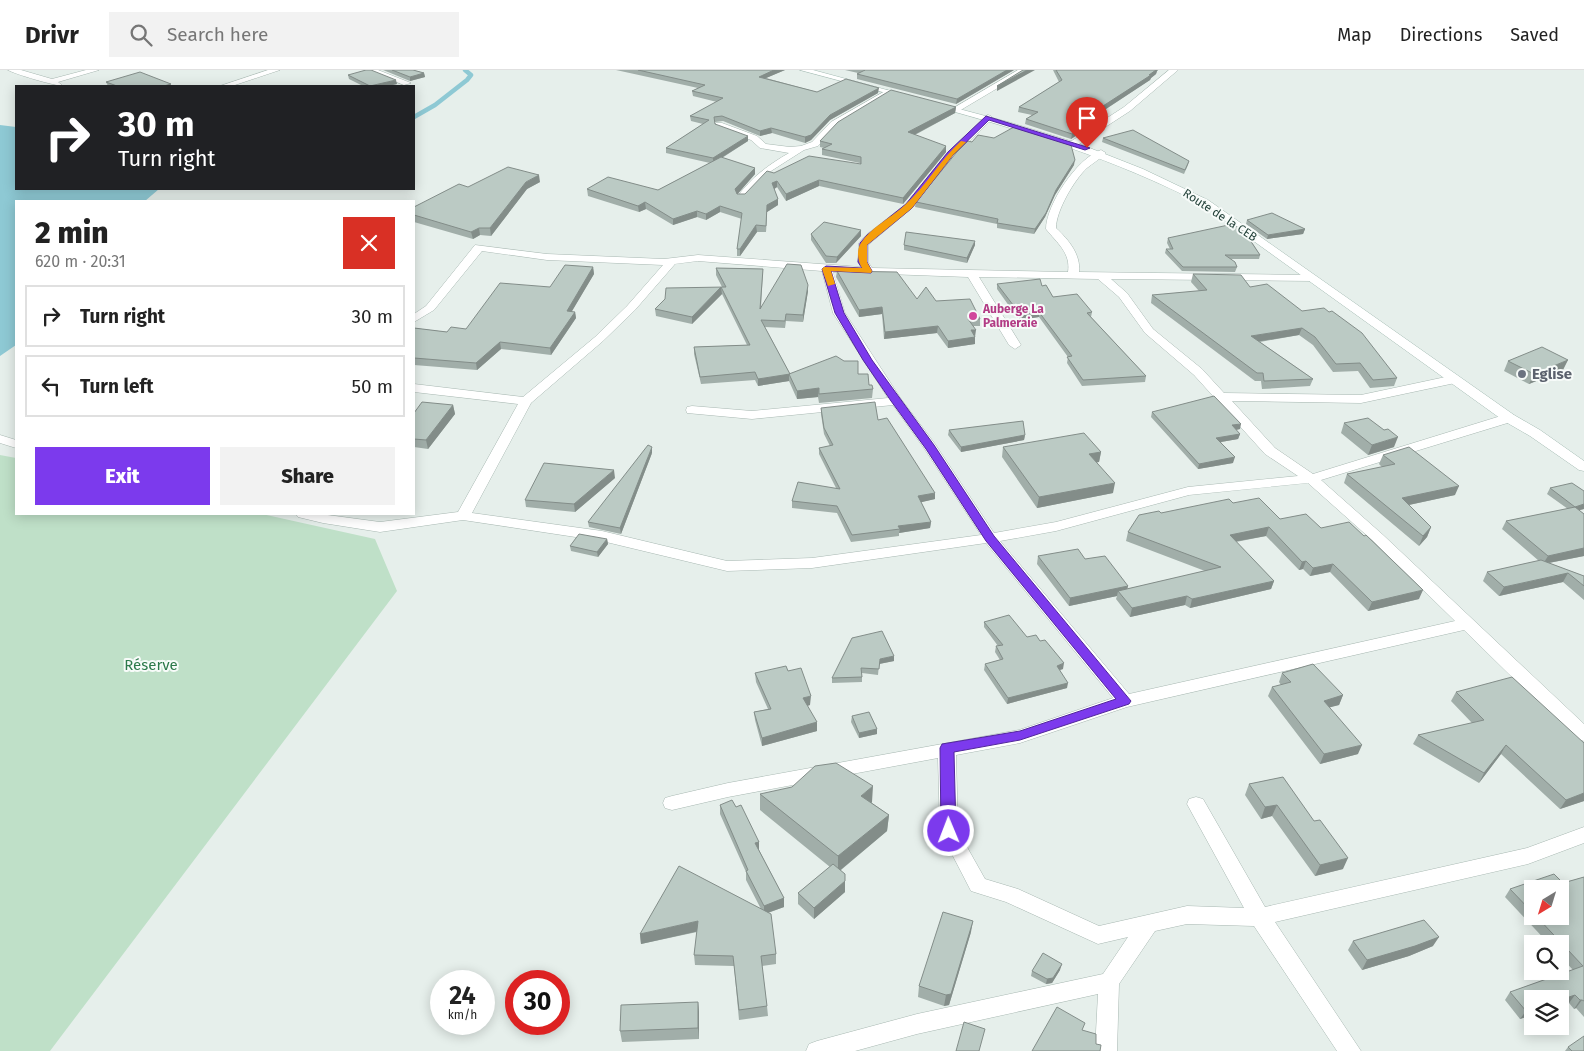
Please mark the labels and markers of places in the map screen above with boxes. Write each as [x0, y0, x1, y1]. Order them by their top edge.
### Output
pin [1066, 97, 1108, 148]
place label: Auberge La Palmeraie [982, 302, 1044, 330]
marker: Auberge La Palmeraie [967, 310, 979, 322]
place label: Eglise [1532, 365, 1572, 383]
marker: Eglise [1516, 368, 1528, 380]

